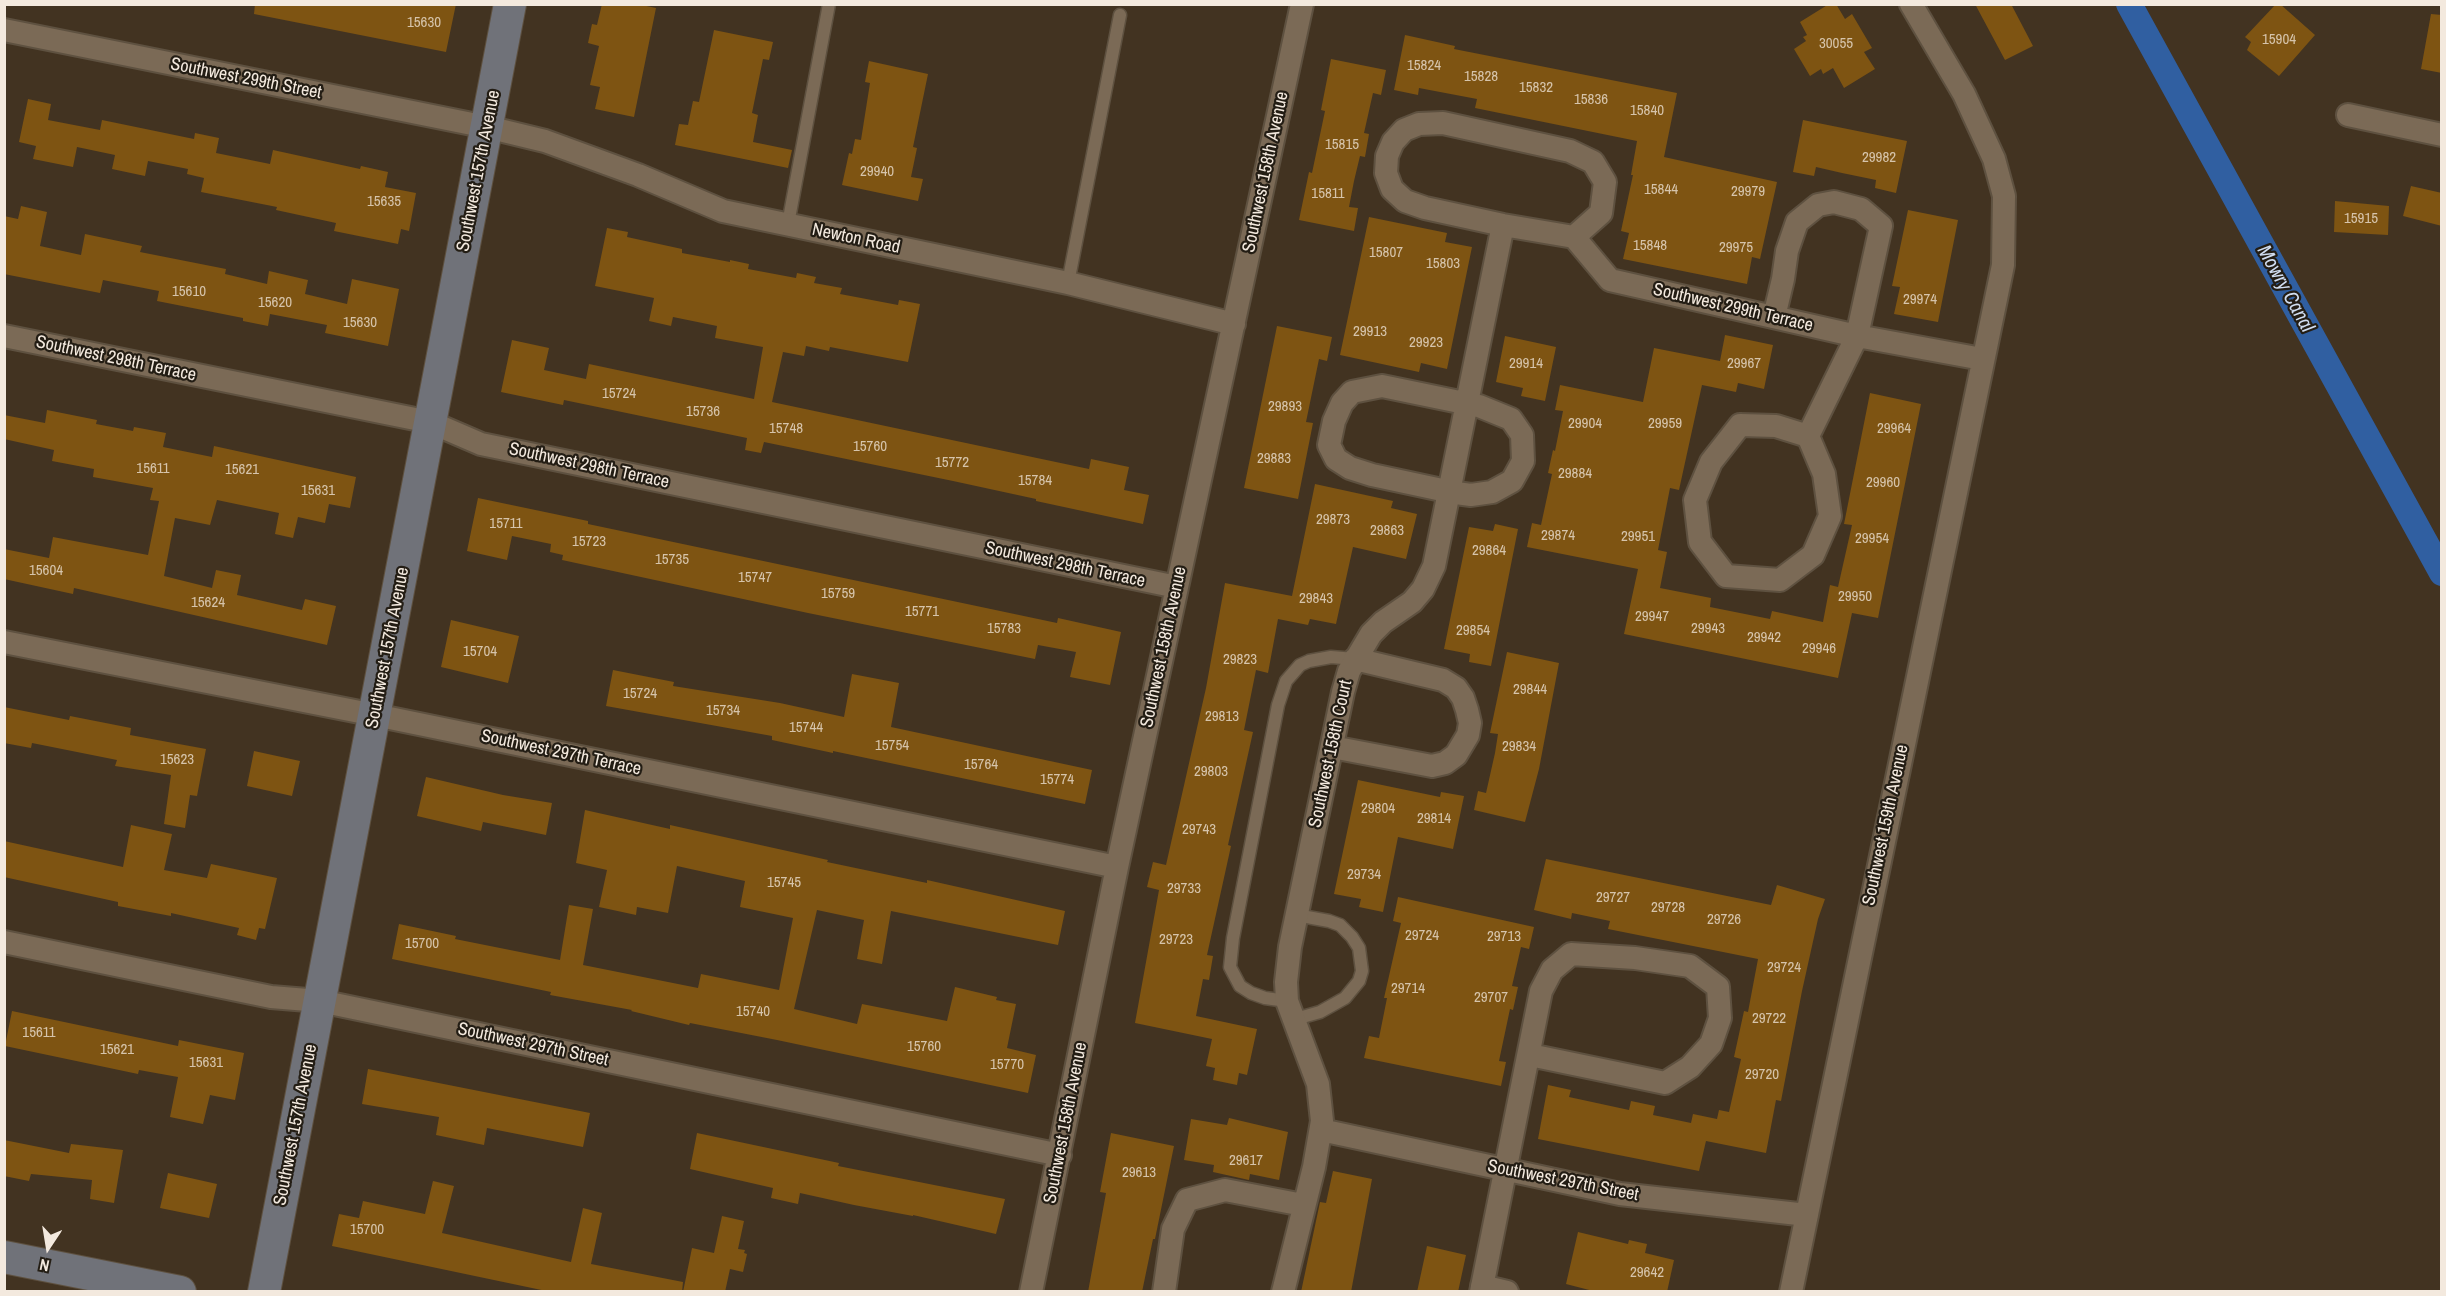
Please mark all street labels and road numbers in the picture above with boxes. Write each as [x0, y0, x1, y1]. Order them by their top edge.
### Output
street label: Southwest 299th Street [169, 54, 323, 104]
street label: Southwest 157th Avenue [453, 89, 505, 253]
street label: Southwest 158th Avenue [1238, 90, 1294, 254]
street label: Newton Road [810, 219, 902, 259]
street label: Southwest 299th Terrace [1651, 279, 1815, 337]
street label: Southwest 298th Terrace [34, 331, 198, 387]
street label: Southwest 298th Terrace [507, 438, 671, 494]
street label: Southwest 298th Terrace [983, 537, 1147, 593]
street label: Southwest 158th Avenue [1136, 565, 1192, 729]
street label: Southwest 157th Avenue [362, 566, 414, 730]
street label: Southwest 158th Court [1305, 678, 1357, 830]
street label: Southwest 297th Terrace [479, 725, 643, 781]
street label: Southwest 159th Avenue [1858, 743, 1914, 907]
street label: Southwest 297th Street [456, 1018, 610, 1072]
street label: Southwest 158th Avenue [1040, 1041, 1092, 1205]
street label: Southwest 157th Avenue [270, 1043, 322, 1207]
street label: Southwest 297th Street [1486, 1156, 1640, 1206]

